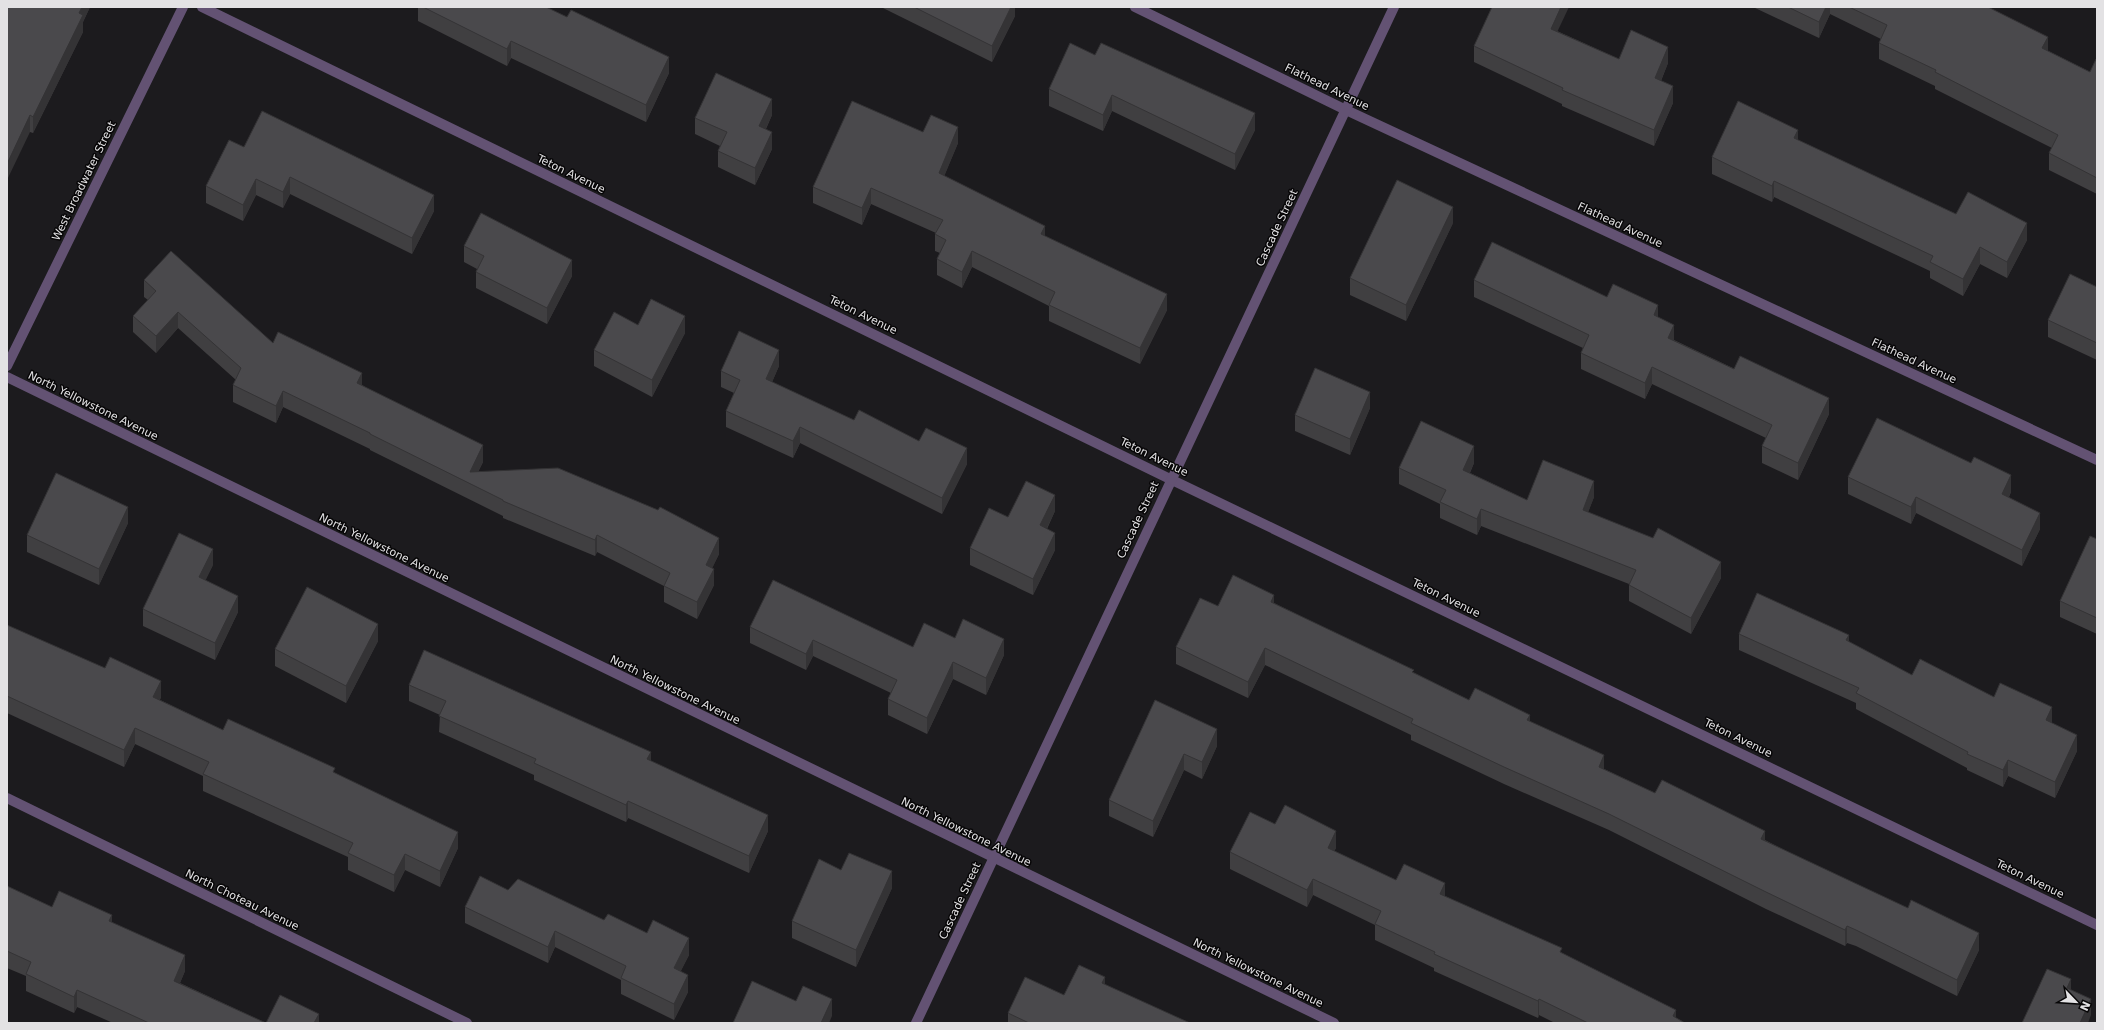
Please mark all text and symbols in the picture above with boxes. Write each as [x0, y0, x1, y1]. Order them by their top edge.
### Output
street label: Flathead Avenue [1283, 61, 1372, 113]
street label: West Broadwater Street [49, 119, 119, 243]
street label: Teton Avenue [534, 151, 607, 196]
street label: Cascade Street [1253, 187, 1301, 269]
street label: Flathead Avenue [1575, 200, 1665, 250]
street label: Teton Avenue [826, 292, 899, 337]
street label: Flathead Avenue [1869, 336, 1959, 386]
street label: North Yellowstone Avenue [26, 369, 160, 443]
street label: Teton Avenue [1117, 434, 1190, 479]
street label: Cascade Street [1114, 479, 1162, 561]
street label: North Yellowstone Avenue [317, 511, 451, 585]
street label: Teton Avenue [1409, 575, 1482, 620]
street label: North Yellowstone Avenue [608, 653, 742, 727]
street label: Teton Avenue [1701, 715, 1774, 760]
street label: North Yellowstone Avenue [899, 795, 1033, 869]
street label: Teton Avenue [1993, 856, 2066, 901]
street label: Cascade Street [936, 860, 984, 942]
street label: North Choteau Avenue [183, 867, 301, 933]
street label: North Yellowstone Avenue [1191, 936, 1325, 1010]
north arrow [2056, 982, 2096, 1022]
text: N [2077, 999, 2092, 1013]

